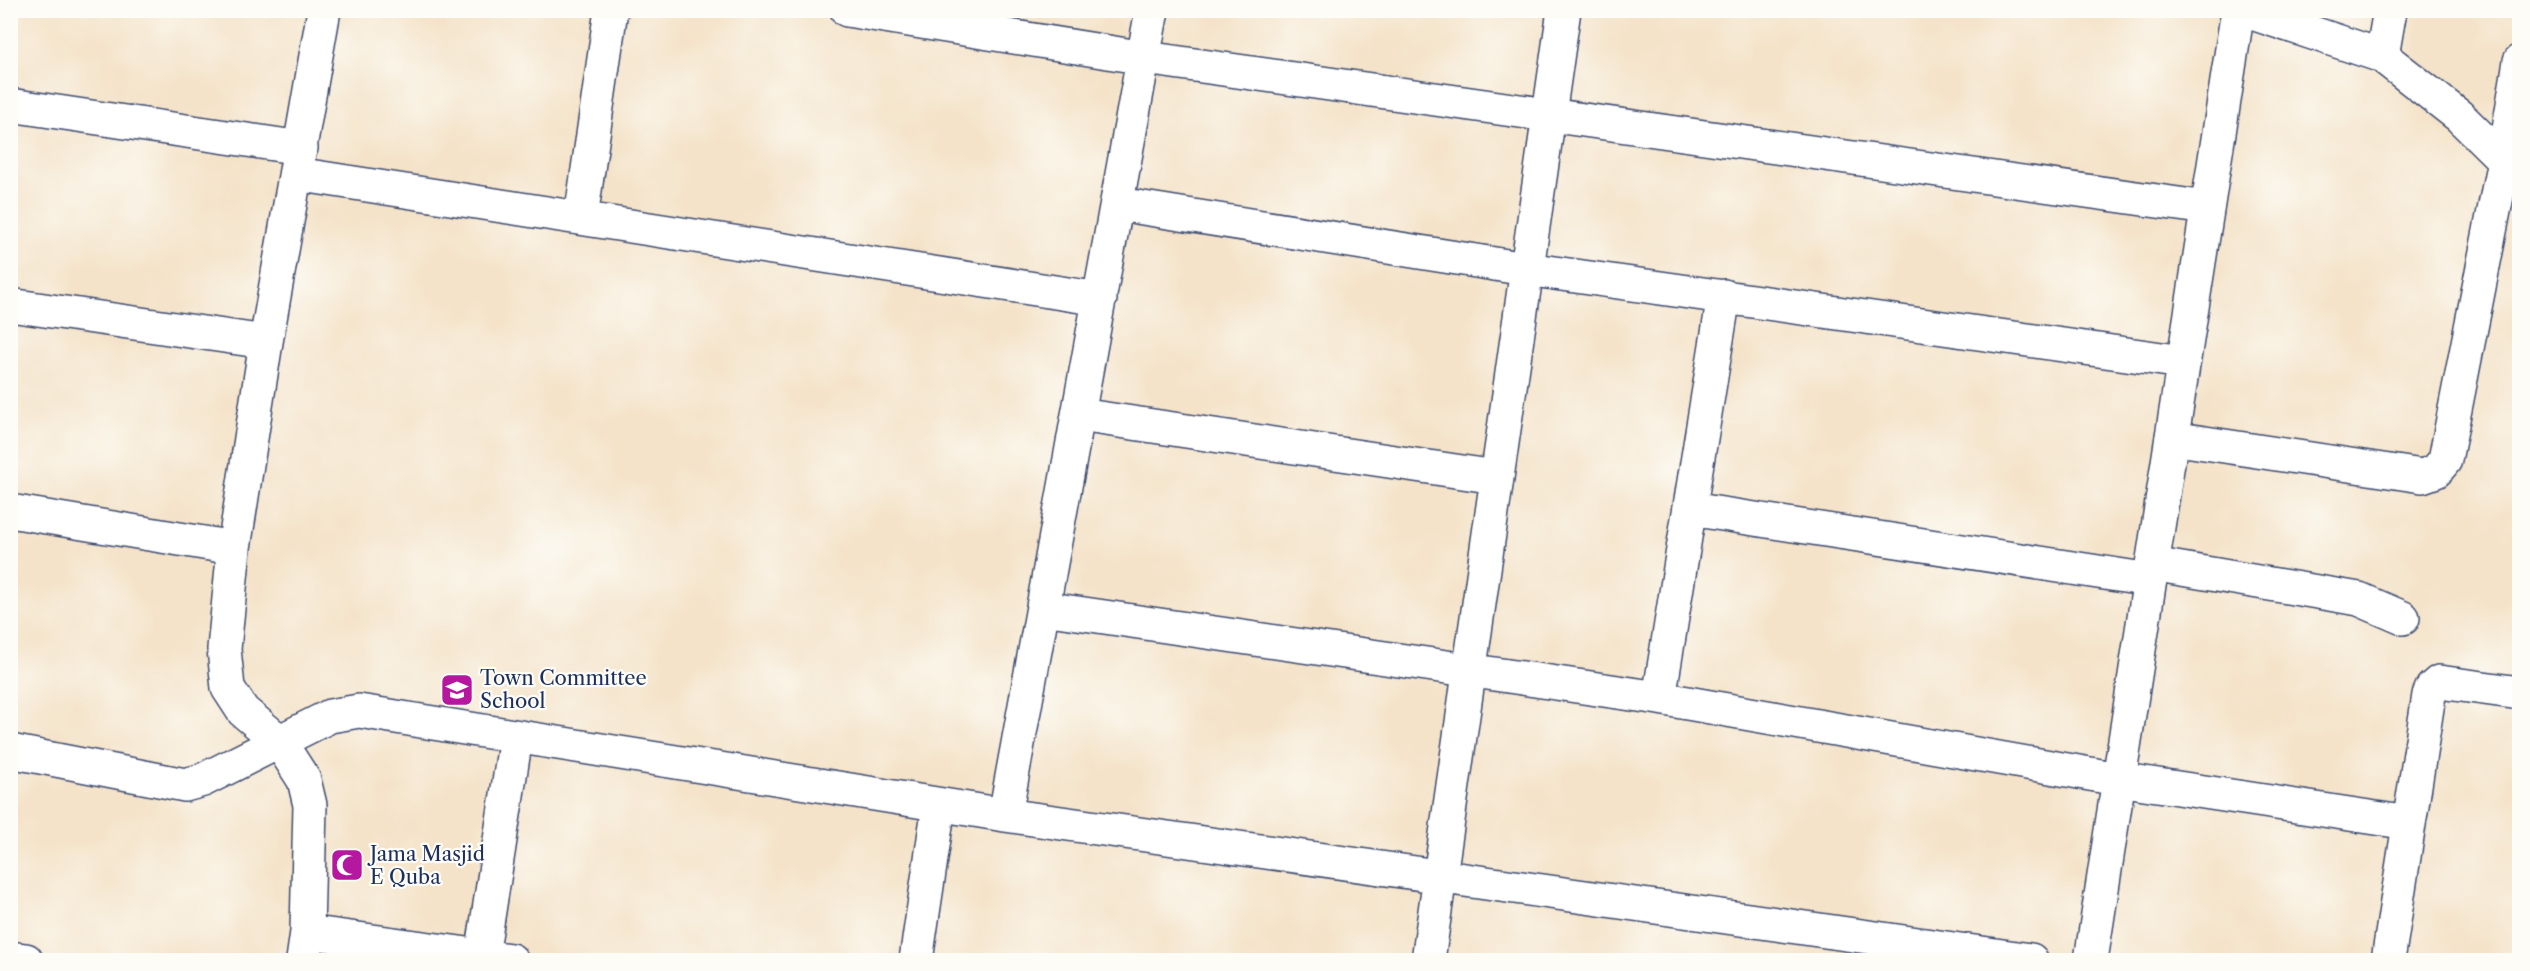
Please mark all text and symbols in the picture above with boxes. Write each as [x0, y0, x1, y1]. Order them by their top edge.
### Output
place label: Town Committee School [480, 666, 647, 713]
school or university icon: Town Committee School [439, 672, 475, 708]
place label: Jama Masjid E Quba [367, 842, 485, 889]
mosque icon: Jama Masjid E Quba [329, 847, 365, 883]

